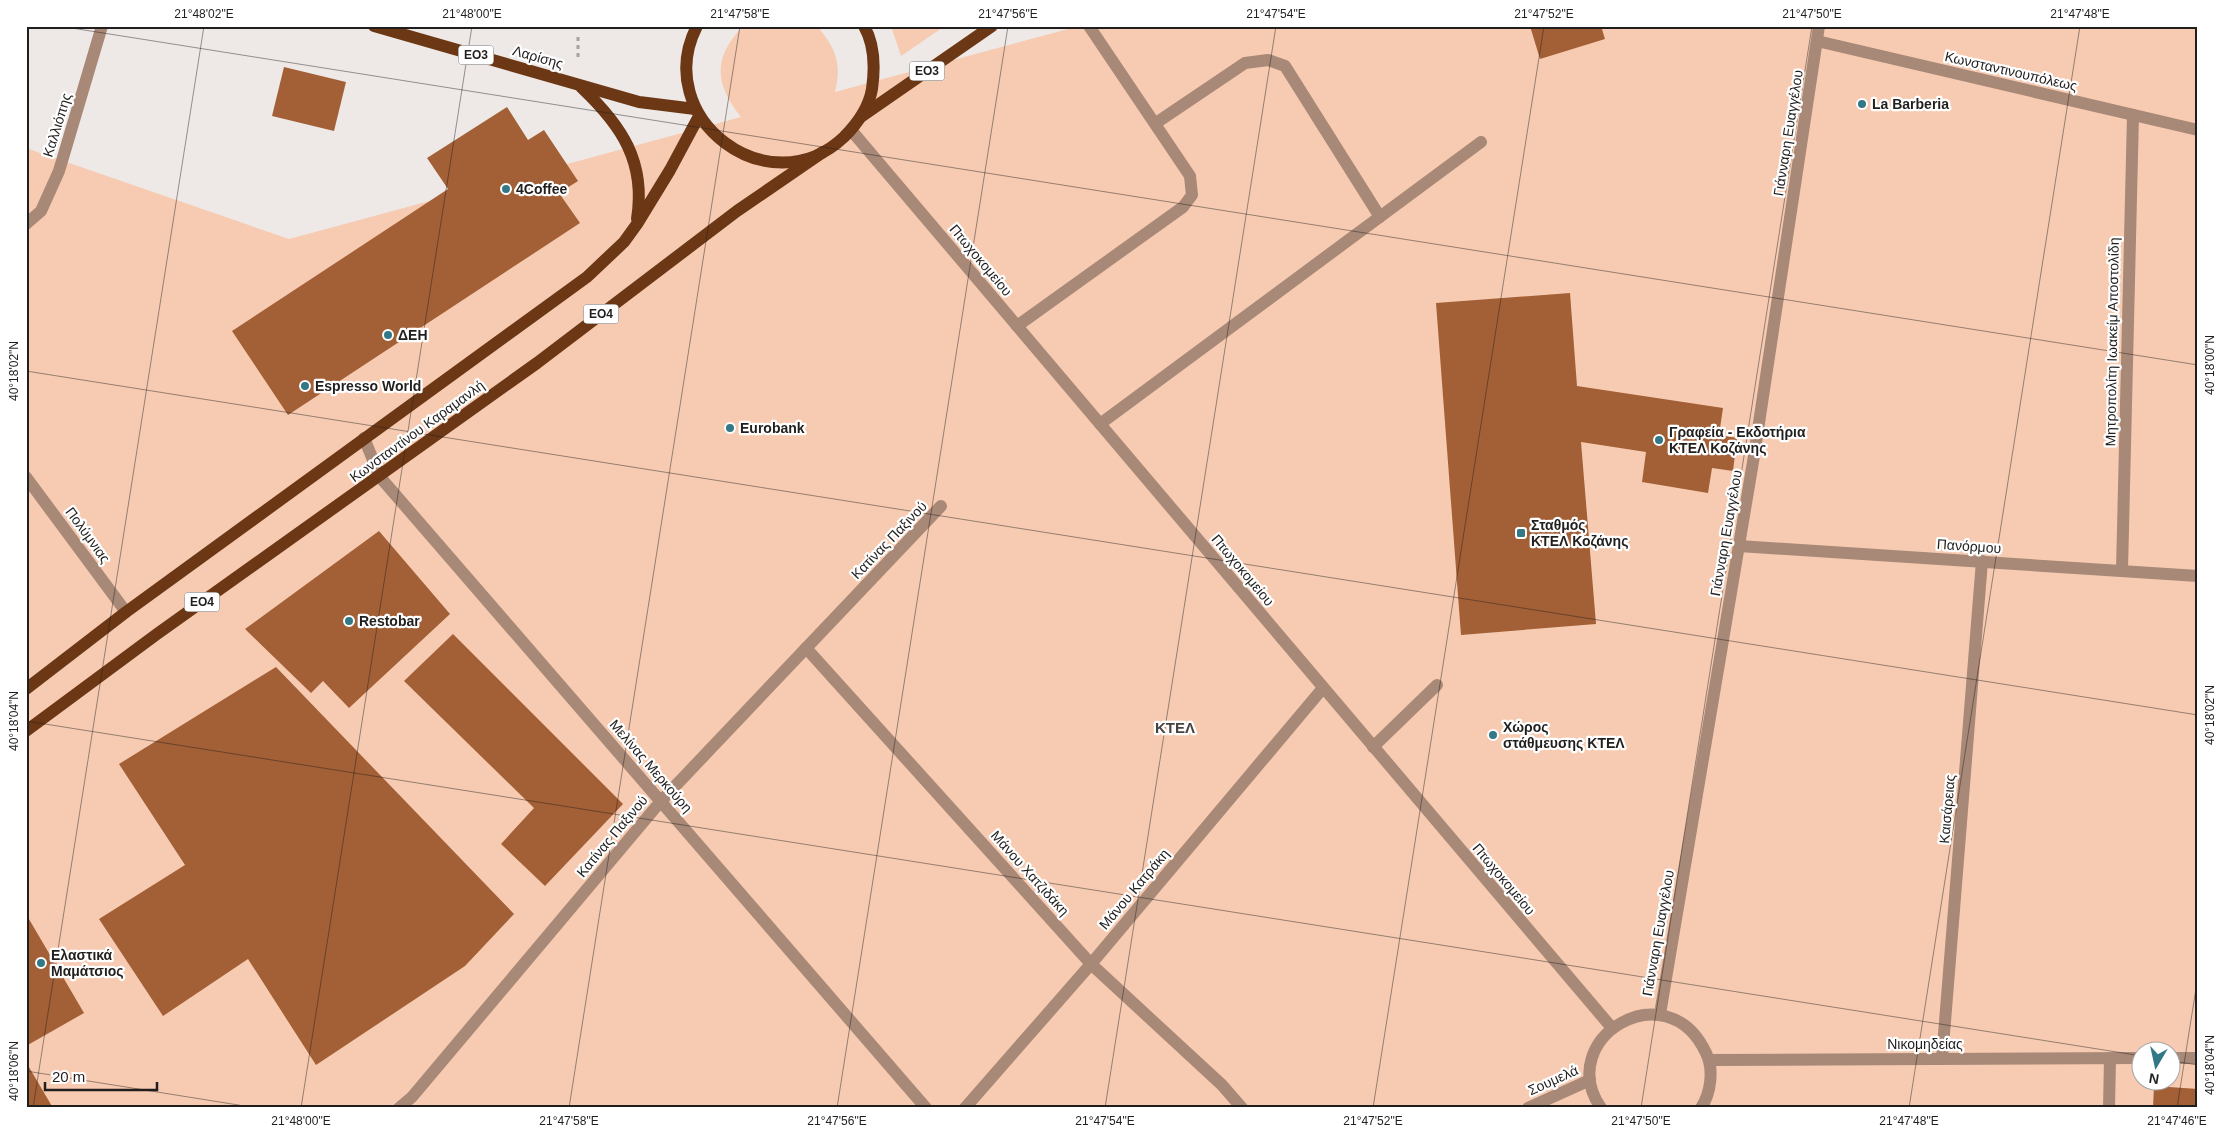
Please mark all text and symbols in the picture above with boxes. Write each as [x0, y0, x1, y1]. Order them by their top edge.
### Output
text: 21°48'02"E [174, 7, 234, 21]
text: 21°48'00"E [442, 7, 502, 21]
text: 21°47'58"E [710, 7, 770, 21]
text: 21°47'56"E [978, 7, 1038, 21]
text: 21°47'54"E [1246, 7, 1306, 21]
text: 21°47'52"E [1514, 7, 1574, 21]
text: 21°47'50"E [1782, 7, 1842, 21]
text: 21°47'48"E [2050, 7, 2110, 21]
street label: Λαρίσης [511, 42, 565, 72]
road number: ΕΟ3 [458, 46, 494, 64]
street label: Κωνσταντινουπόλεως [1943, 48, 2079, 94]
road number: ΕΟ3 [910, 61, 944, 80]
street label: Γιάνναρη Ευαγγέλου [1770, 69, 1806, 197]
street label: Καλλιόπης [40, 91, 74, 159]
place label: La Barberia [1872, 96, 1949, 112]
marker: La Barberia [1856, 98, 1868, 110]
place label: 4Coffee [516, 181, 568, 197]
marker: 4Coffee [500, 183, 512, 195]
street label: Πτωχοκομείου [947, 221, 1015, 299]
street label: Μητροπολίτη Ιωακείμ Αποστολίδη [2102, 237, 2122, 447]
road number: ΕΟ4 [584, 304, 618, 324]
place label: ΔΕΗ [398, 327, 428, 343]
marker: ΔΕΗ [382, 329, 394, 341]
text: 40°18'00"N [2203, 335, 2217, 395]
text: 40°18'02"N [7, 341, 21, 401]
street label: Κωνσταντίνου Καραμανλή [347, 377, 487, 485]
place label: Espresso World [315, 378, 421, 394]
marker: Espresso World [299, 380, 311, 392]
place label: Eurobank [740, 420, 805, 436]
marker: Eurobank [724, 422, 736, 434]
place label: Γραφεία - Εκδοτήρια ΚΤΕΛ Κοζάνης [1669, 424, 1806, 456]
marker: Γραφεία - Εκδοτήρια ΚΤΕΛ Κοζάνης [1653, 434, 1665, 446]
street label: Γιάνναρη Ευαγγέλου [1707, 469, 1745, 597]
street label: Κατίνας Παξινού [848, 498, 930, 582]
street label: Πολύμνιας [62, 504, 114, 566]
place label: Σταθμός ΚΤΕΛ Κοζάνης [1531, 517, 1628, 549]
marker: Σταθμός ΚΤΕΛ Κοζάνης [1515, 527, 1527, 539]
street label: Πτωχοκομείου [1209, 531, 1277, 609]
street label: Πανόρμου [1936, 536, 2002, 556]
road number: ΕΟ4 [184, 592, 220, 612]
place label: Restobar [359, 613, 420, 629]
marker: Restobar [343, 615, 355, 627]
text: 40°18'02"N [2203, 685, 2217, 745]
text: 40°18'04"N [7, 691, 21, 751]
street label: Μελίνας Μερκούρη [606, 716, 696, 816]
district label: ΚΤΕΛ [1155, 719, 1195, 736]
place label: Χώρος στάθμευσης ΚΤΕΛ [1503, 719, 1625, 751]
marker: Χώρος στάθμευσης ΚΤΕΛ [1487, 729, 1499, 741]
street label: Καισάρειας [1936, 774, 1958, 844]
street label: Κατίνας Παξινού [573, 792, 651, 880]
street label: Μάνου Χατζιδάκη [988, 827, 1072, 919]
street label: Πτωχοκομείου [1470, 840, 1538, 918]
street label: Μάνου Κατράκη [1096, 846, 1172, 932]
street label: Γιάνναρη Ευαγγέλου [1639, 869, 1677, 997]
place label: Ελαστικά Μαμάτσιος [51, 947, 124, 979]
marker: Ελαστικά Μαμάτσιος [35, 957, 47, 969]
text: 40°18'04"N [2203, 1035, 2217, 1095]
street label: Νικομηδείας [1887, 1036, 1963, 1052]
text: 40°18'06"N [7, 1041, 21, 1101]
north arrow [2132, 1042, 2182, 1092]
scale bar [45, 1059, 158, 1091]
street label: Σουμελά [1525, 1062, 1581, 1098]
text: 20 m [52, 1068, 85, 1085]
text: N [2148, 1070, 2160, 1088]
text: 21°48'00"E [271, 1114, 331, 1128]
text: 21°47'58"E [539, 1114, 599, 1128]
text: 21°47'56"E [807, 1114, 867, 1128]
text: 21°47'54"E [1075, 1114, 1135, 1128]
text: 21°47'52"E [1343, 1114, 1403, 1128]
text: 21°47'50"E [1611, 1114, 1671, 1128]
text: 21°47'48"E [1879, 1114, 1939, 1128]
text: 21°47'46"E [2147, 1114, 2207, 1128]

